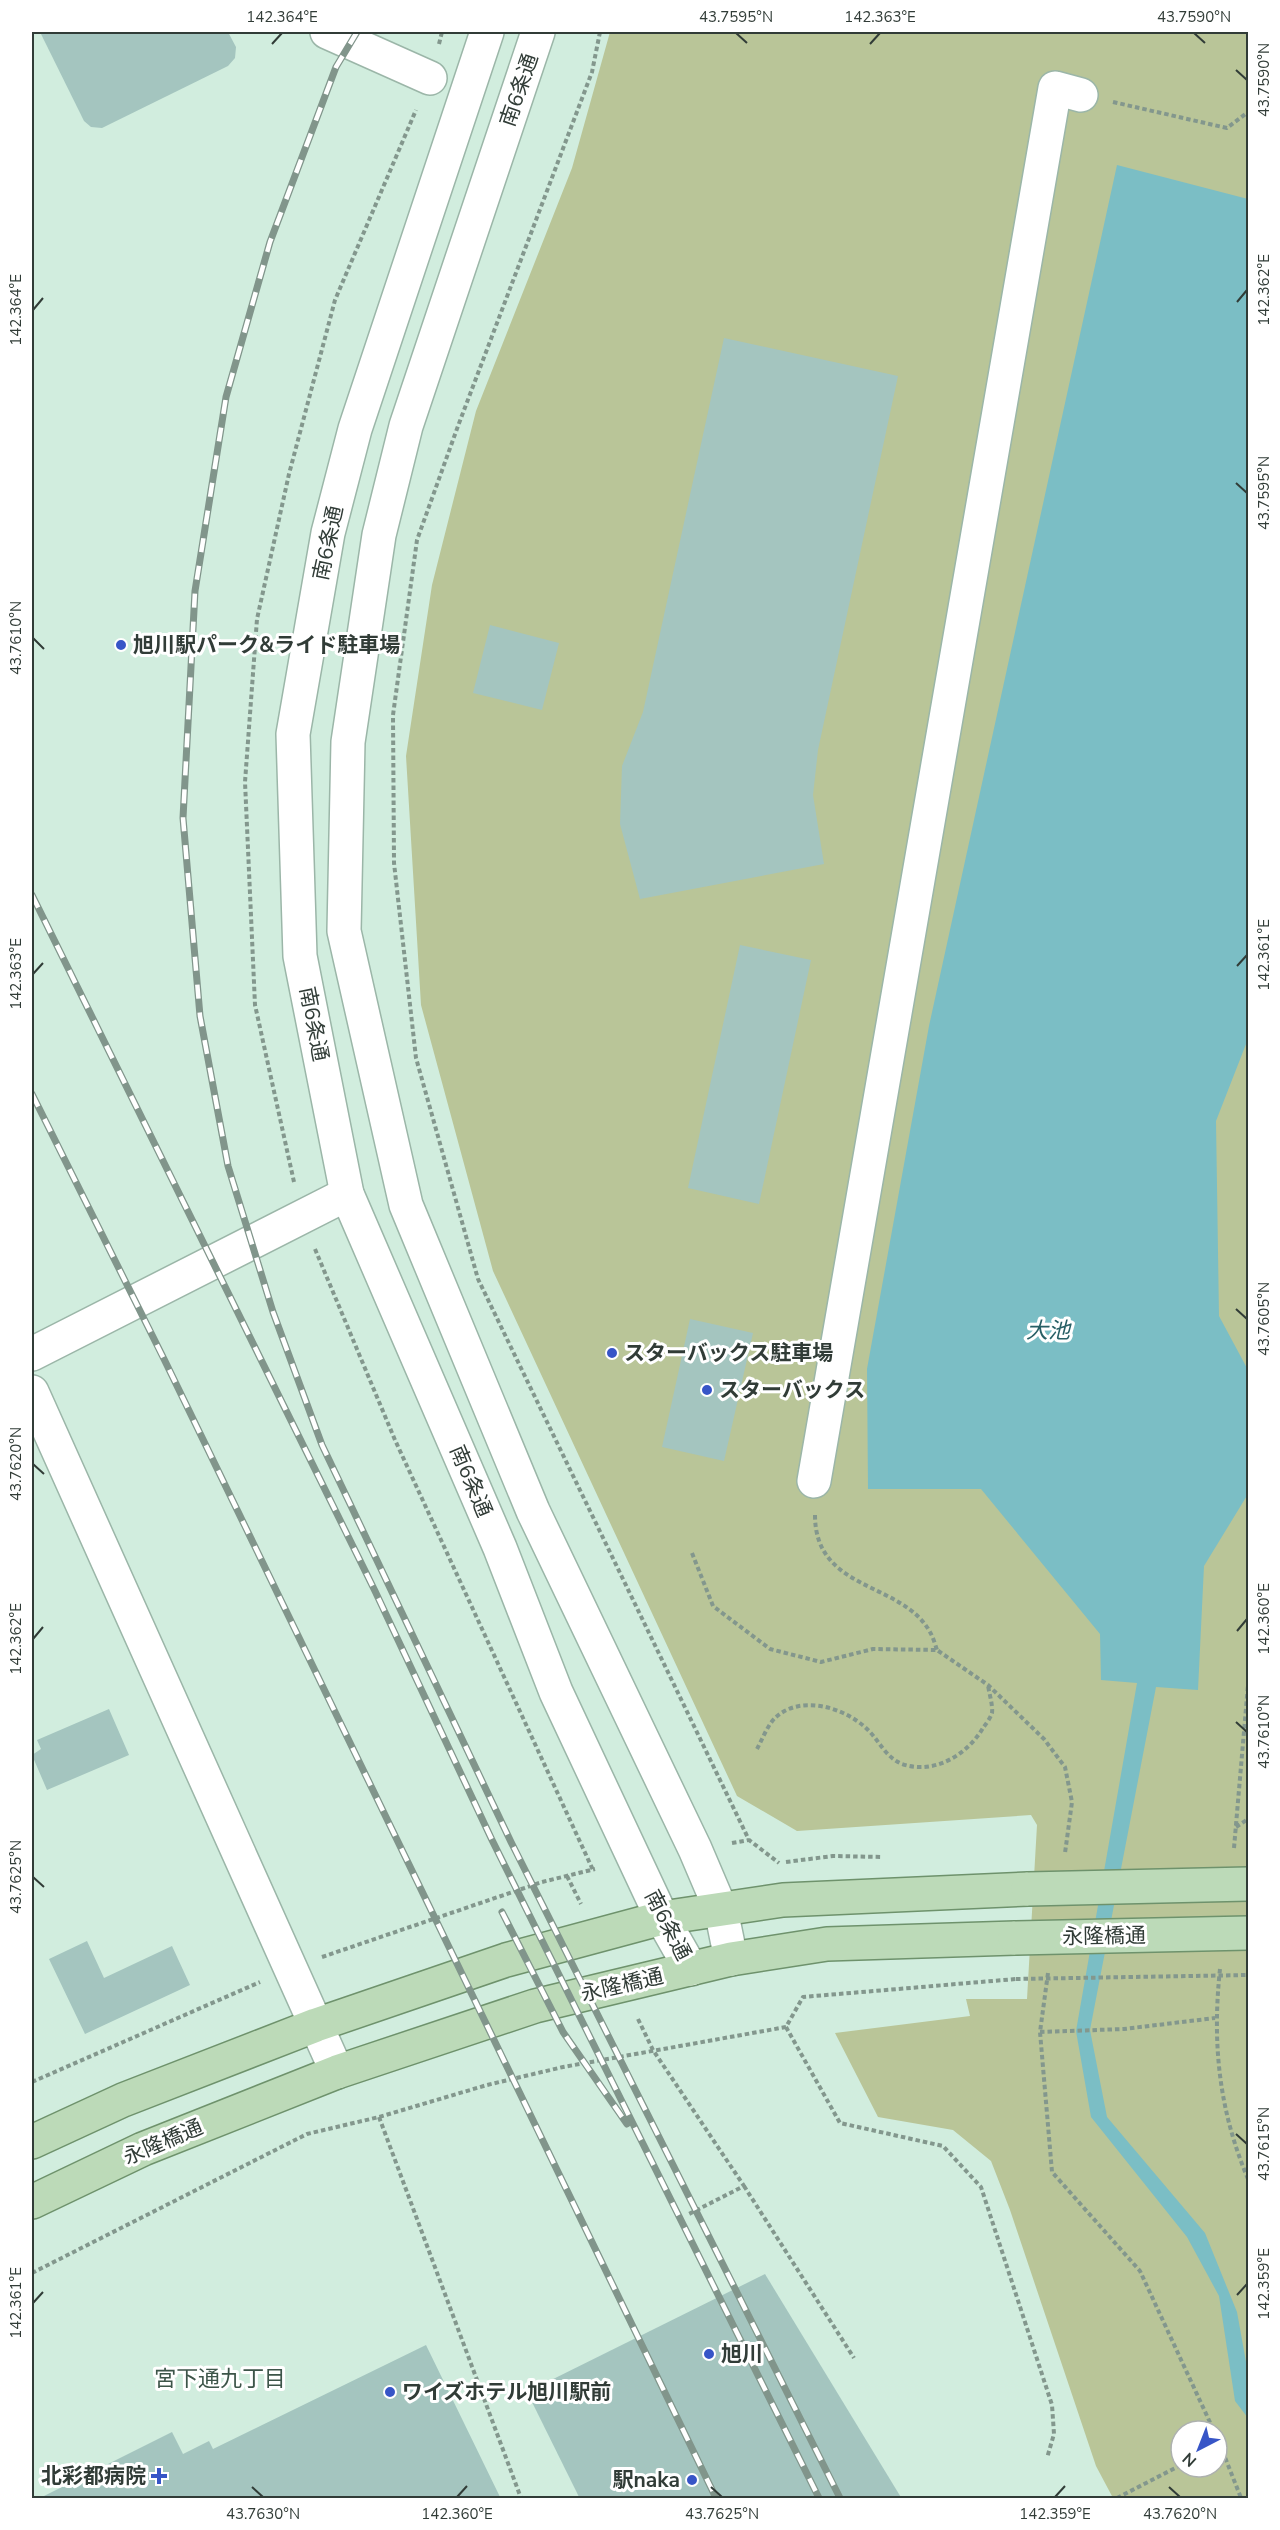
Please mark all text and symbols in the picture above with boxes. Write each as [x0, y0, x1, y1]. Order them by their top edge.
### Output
text: 142.364°E [246, 7, 318, 27]
text: 43.7595°N [699, 7, 773, 27]
text: 142.363°E [844, 7, 916, 27]
text: 43.7590°N [1157, 7, 1231, 27]
text: 43.7590°N [1254, 43, 1274, 117]
street label: 南6条通 [493, 50, 545, 130]
text: 142.362°E [1254, 254, 1274, 326]
text: 142.364°E [6, 274, 26, 346]
text: 43.7595°N [1254, 456, 1274, 530]
street label: 南6条通 [306, 503, 350, 583]
text: 43.7610°N [6, 601, 26, 675]
place label: 旭川駅パーク&ライド駐車場 [133, 631, 400, 659]
marker: 旭川駅パーク&ライド駐車場 [114, 638, 128, 652]
text: 142.361°E [1254, 919, 1274, 991]
text: 142.363°E [6, 938, 26, 1010]
street label: 南6条通 [293, 984, 335, 1064]
text: 43.7605°N [1254, 1282, 1274, 1356]
water label: 大池 [1026, 1316, 1072, 1346]
place label: スターバックス駐車場 [624, 1339, 833, 1367]
marker: スターバックス駐車場 [605, 1346, 619, 1360]
place label: スターバックス [719, 1376, 865, 1404]
marker: スターバックス [700, 1383, 714, 1397]
text: 43.7620°N [6, 1427, 26, 1501]
street label: 南6条通 [443, 1441, 499, 1521]
text: 142.360°E [1254, 1583, 1274, 1655]
text: 142.362°E [6, 1603, 26, 1675]
text: 43.7610°N [1254, 1695, 1274, 1769]
text: 43.7625°N [6, 1840, 26, 1914]
street label: 南6条通 [638, 1885, 698, 1965]
street label: 永隆橋通 [1062, 1921, 1146, 1951]
street label: 永隆橋通 [578, 1962, 666, 2008]
text: 43.7615°N [1254, 2107, 1274, 2181]
street label: 永隆橋通 [119, 2113, 207, 2171]
text: 142.359°E [1254, 2248, 1274, 2320]
text: 142.361°E [6, 2267, 26, 2339]
place label: 旭川 [721, 2340, 763, 2368]
marker: 旭川 [702, 2347, 716, 2361]
district label: 宮下通九丁目 [154, 2364, 286, 2394]
place label: ワイズホテル旭川駅前 [402, 2378, 611, 2406]
marker: ワイズホテル旭川駅前 [383, 2385, 397, 2399]
north arrow [1169, 2419, 1229, 2479]
text: N [1178, 2447, 1201, 2472]
place label: 北彩都病院 [41, 2462, 146, 2490]
place label: 駅naka [613, 2466, 680, 2494]
marker: 北彩都病院 [150, 2467, 168, 2485]
marker: 駅naka [685, 2473, 699, 2487]
text: 43.7630°N [226, 2504, 300, 2524]
text: 142.360°E [421, 2504, 493, 2524]
text: 43.7625°N [685, 2504, 759, 2524]
text: 142.359°E [1019, 2504, 1091, 2524]
text: 43.7620°N [1143, 2504, 1217, 2524]

